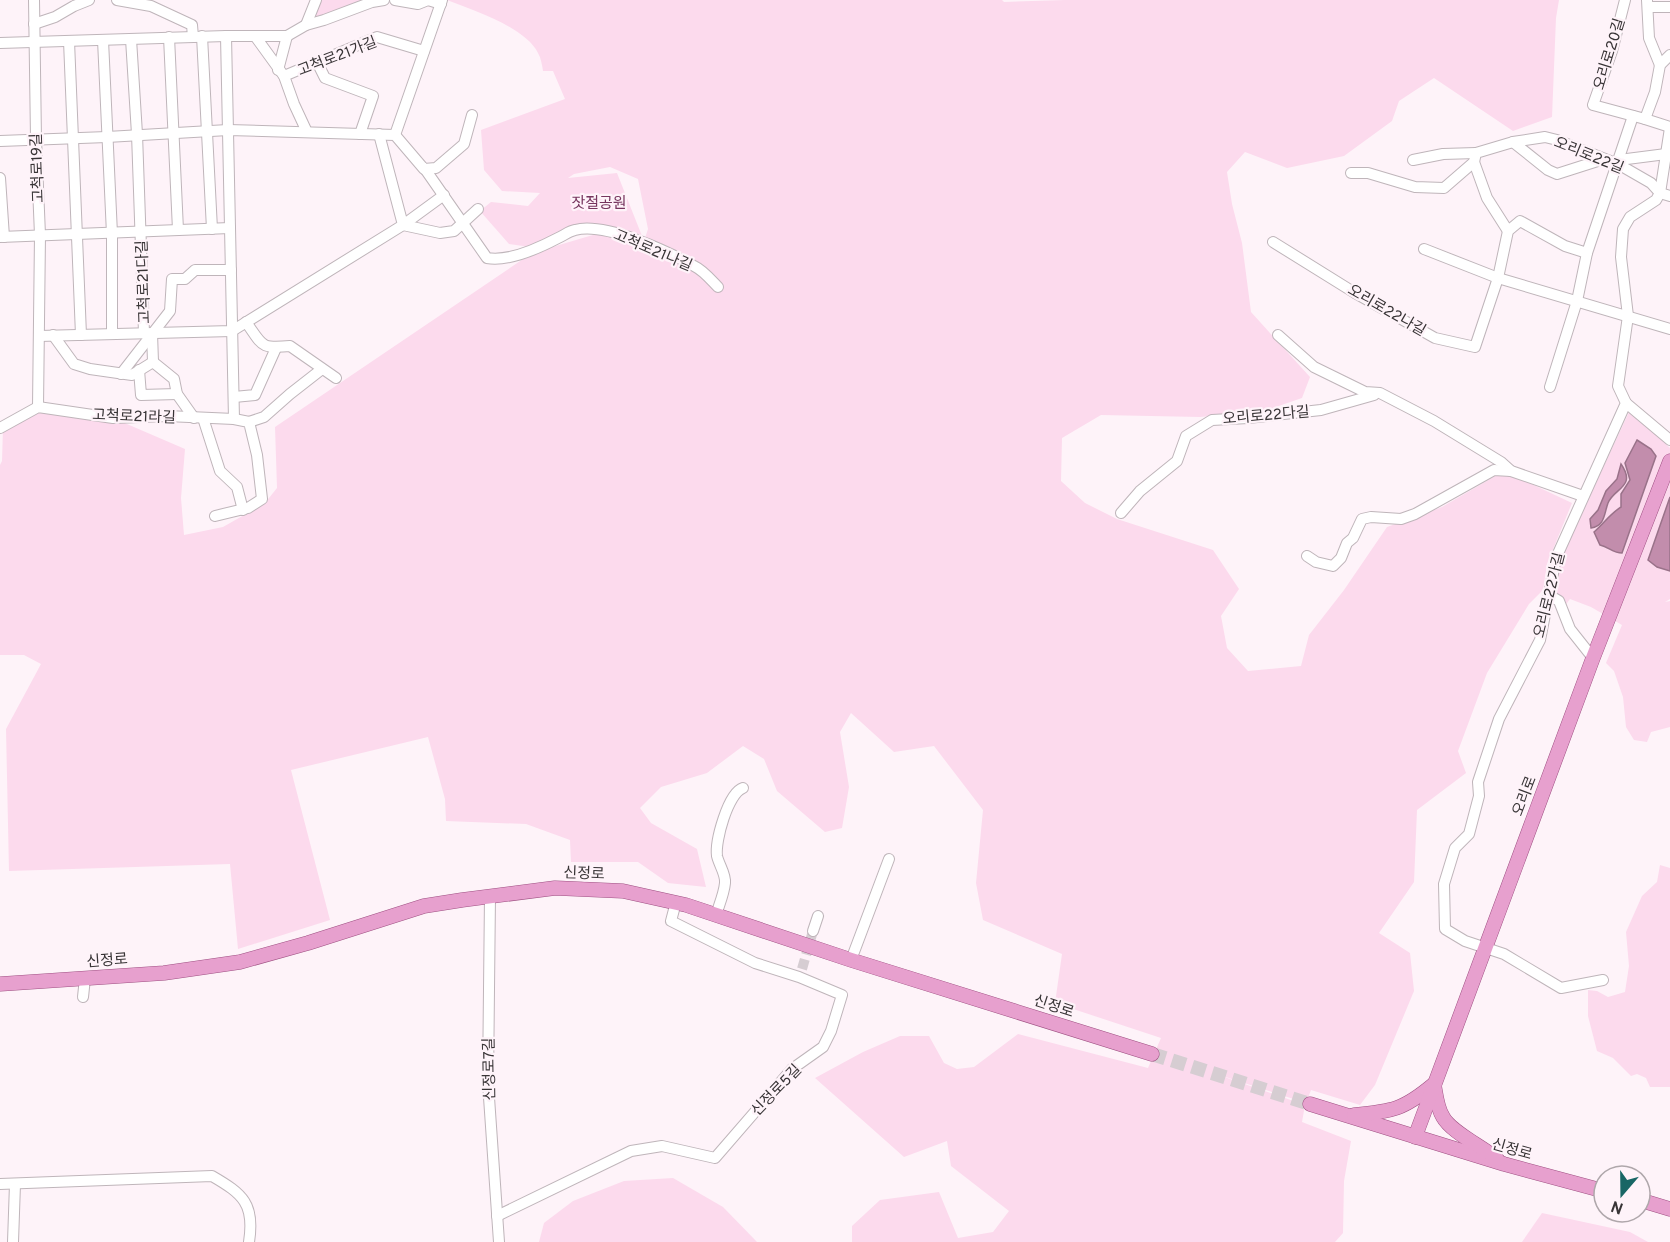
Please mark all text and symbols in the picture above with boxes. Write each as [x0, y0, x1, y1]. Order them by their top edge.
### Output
street label: 오리로20길 [1591, 16, 1630, 93]
street label: 고척로21가길 [295, 33, 380, 81]
street label: 고척로19길 [27, 133, 49, 203]
street label: 오리로22길 [1551, 134, 1626, 179]
park label: 잣절공원 [571, 195, 627, 214]
street label: 고척로21나길 [610, 225, 695, 276]
street label: 고척로21다길 [133, 240, 155, 324]
street label: 오리로22나길 [1344, 281, 1429, 341]
street label: 오리로22다길 [1222, 403, 1310, 430]
street label: 고척로21라길 [92, 406, 176, 428]
street label: 오리로22가길 [1531, 551, 1570, 640]
street label: 오리로 [1509, 774, 1542, 819]
street label: 신정로 [563, 864, 605, 885]
street label: 신정로 [86, 951, 128, 972]
street label: 신정로 [1031, 992, 1076, 1023]
street label: 신정로7길 [480, 1037, 501, 1101]
street label: 신정로5길 [748, 1061, 806, 1121]
street label: 신정로 [1489, 1136, 1534, 1165]
north arrow [1592, 1164, 1652, 1224]
text: N [1609, 1195, 1626, 1218]

